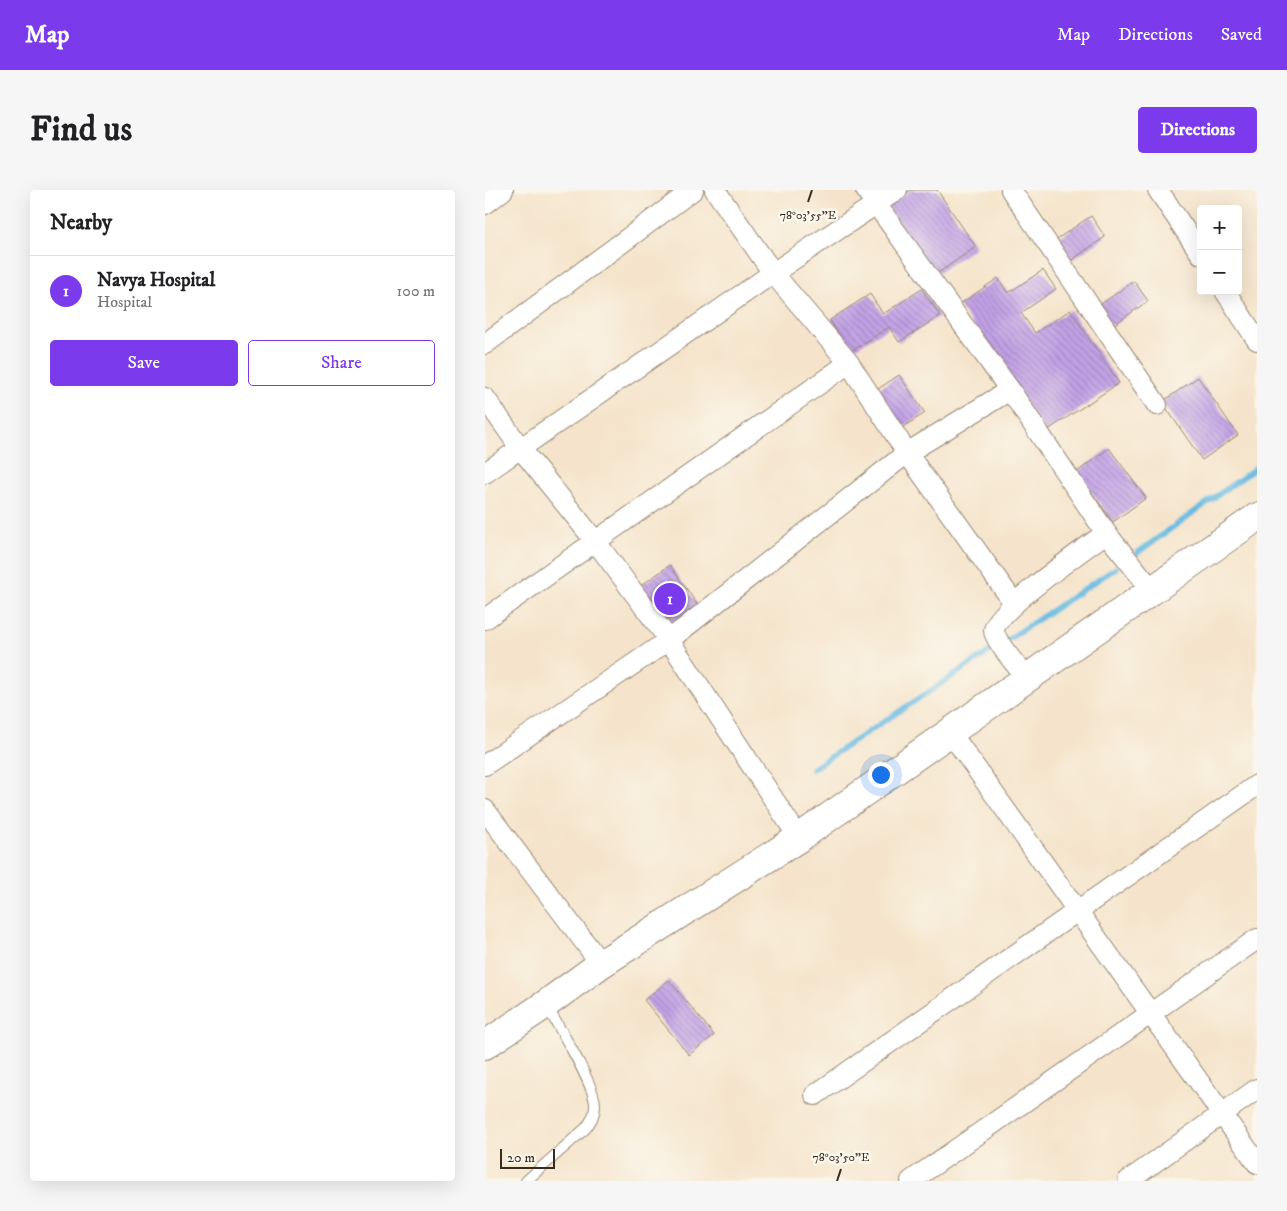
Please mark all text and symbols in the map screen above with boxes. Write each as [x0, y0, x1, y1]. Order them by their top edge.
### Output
text: Map [25, 20, 69, 50]
text: Map [1057, 24, 1090, 46]
text: Directions [1118, 24, 1193, 46]
text: Saved [1221, 24, 1262, 46]
button: Directions [1138, 107, 1257, 153]
text: Find us [30, 108, 132, 152]
map controls [1197, 205, 1242, 295]
button: + [1197, 205, 1242, 250]
text: 78°03'55"E [780, 208, 837, 223]
text: Nearby [50, 210, 112, 236]
button: − [1197, 250, 1242, 295]
text: Navya Hospital [97, 269, 215, 292]
text: 1 [63, 281, 69, 301]
text: 100 m [397, 281, 435, 301]
text: Hospital [97, 292, 152, 312]
button: Save [50, 340, 238, 386]
button: Share [248, 340, 435, 386]
pin: 1 [654, 580, 686, 618]
your location [868, 762, 894, 788]
scale bar [500, 1146, 555, 1169]
text: 20 m [507, 1149, 535, 1167]
text: 78°03'50"E [812, 1150, 870, 1165]

